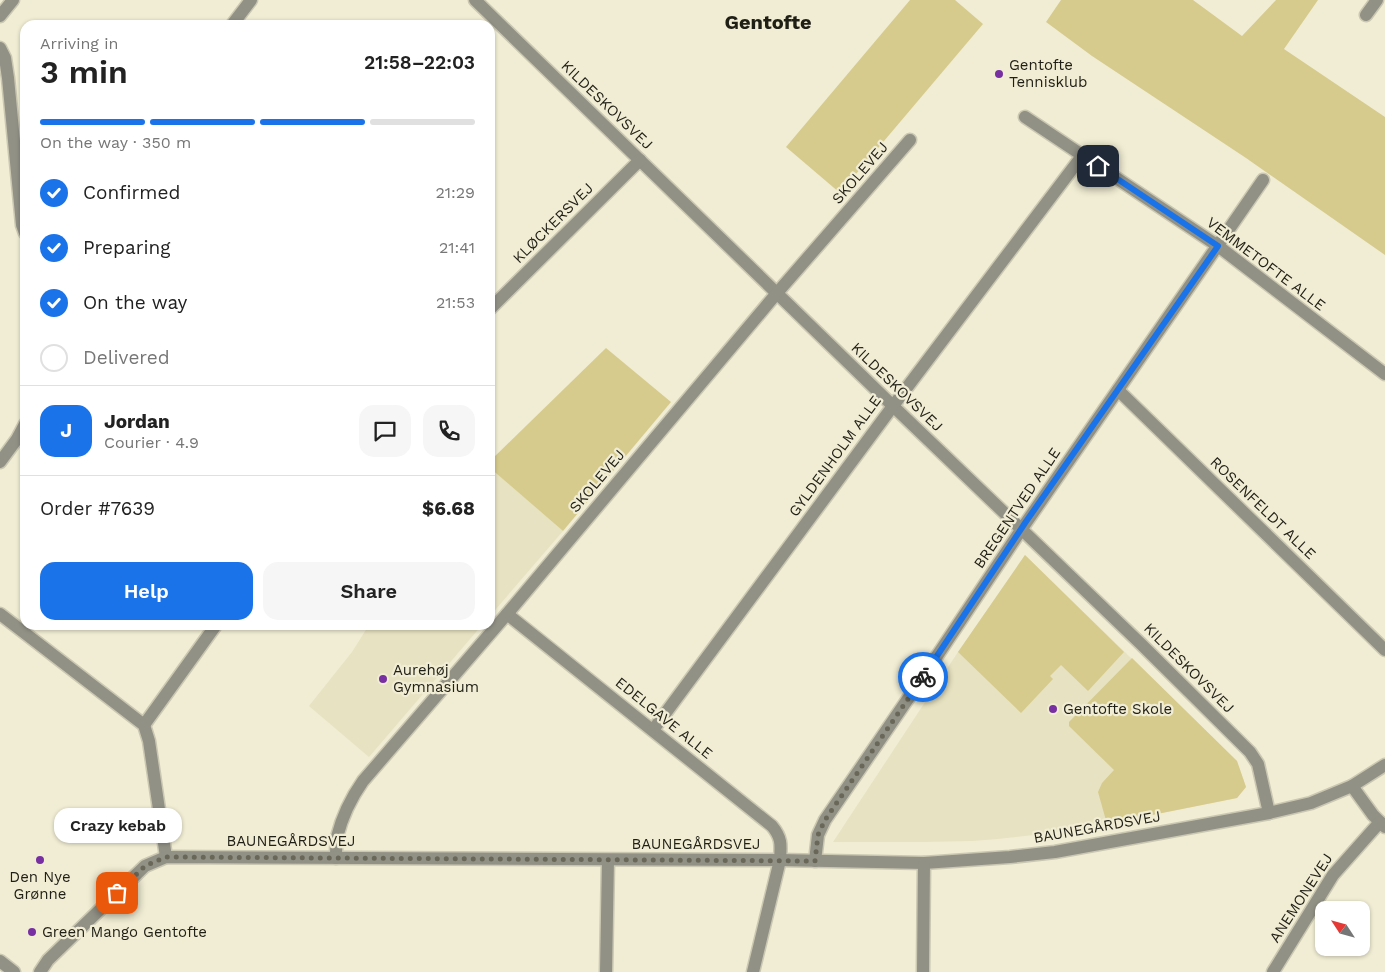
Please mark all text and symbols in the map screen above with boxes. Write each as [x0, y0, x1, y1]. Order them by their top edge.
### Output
district label: Gentofte [725, 10, 811, 34]
text: Arriving in [40, 34, 118, 53]
text: 21:58–22:03 [364, 51, 475, 74]
text: 3 min [40, 53, 128, 91]
place label: Gentofte Tennisklub [1009, 56, 1087, 91]
street label: KILDESKOVSVEJ [558, 57, 656, 153]
marker: Gentofte Tennisklub [993, 68, 1005, 80]
text: On the way · 350 m [40, 133, 191, 152]
street label: SKOLEVEJ [828, 138, 892, 208]
pin [1077, 145, 1119, 187]
icon: home [1084, 152, 1112, 180]
icon: check [40, 179, 68, 207]
street label: KLØCKERSVEJ [509, 179, 597, 267]
text: Confirmed [83, 181, 180, 204]
text: 21:29 [435, 183, 475, 202]
street label: VEMMETOFTE ALLE [1203, 213, 1329, 315]
icon: check [40, 234, 68, 262]
text: Preparing [83, 236, 170, 259]
text: 21:41 [439, 238, 475, 257]
icon: check [40, 289, 68, 317]
text: On the way [83, 291, 187, 314]
text: 21:53 [436, 293, 475, 312]
street label: KILDESKOVSVEJ [848, 339, 946, 435]
text: Delivered [83, 346, 170, 369]
street label: GYLDENHOLM ALLE [785, 392, 885, 520]
button: chat [359, 405, 411, 457]
button: phone [423, 405, 475, 457]
text: Jordan [104, 410, 170, 433]
text: J [60, 419, 72, 442]
text: Courier · 4.9 [104, 433, 199, 452]
street label: BREGENTVED ALLE [970, 444, 1064, 572]
street label: SKOLEVEJ [566, 446, 628, 516]
street label: ROSENFELDT ALLE [1206, 453, 1320, 563]
text: Order #7639 [40, 497, 155, 520]
text: $6.68 [422, 497, 475, 520]
button: Help [40, 562, 253, 620]
button: Share [263, 562, 475, 620]
street label: KILDESKOVSVEJ [1140, 619, 1238, 717]
courier [898, 652, 948, 702]
place label: Aurehøj Gymnasium [393, 661, 479, 696]
icon: bike [909, 663, 937, 691]
marker: Aurehøj Gymnasium [377, 673, 389, 685]
street label: EDELGAVE ALLE [612, 673, 716, 763]
place label: Gentofte Skole [1063, 700, 1172, 718]
marker: Gentofte Skole [1047, 703, 1059, 715]
street label: BAUNEGÅRDSVEJ [1032, 807, 1162, 847]
callout: Crazy kebab [53, 808, 181, 843]
text: Crazy kebab [70, 816, 166, 835]
street label: BAUNEGÅRDSVEJ [227, 832, 355, 850]
street label: BAUNEGÅRDSVEJ [632, 835, 760, 853]
street label: ANEMONEVEJ [1265, 850, 1337, 946]
marker: Den Nye Grønne [34, 854, 46, 866]
place label: Den Nye Grønne [9, 868, 71, 903]
pin [96, 872, 138, 914]
icon: bag [103, 879, 131, 907]
north arrow [1315, 901, 1370, 956]
map controls [1315, 901, 1370, 956]
place label: Green Mango Gentofte [42, 923, 207, 941]
marker: Green Mango Gentofte [26, 926, 38, 938]

